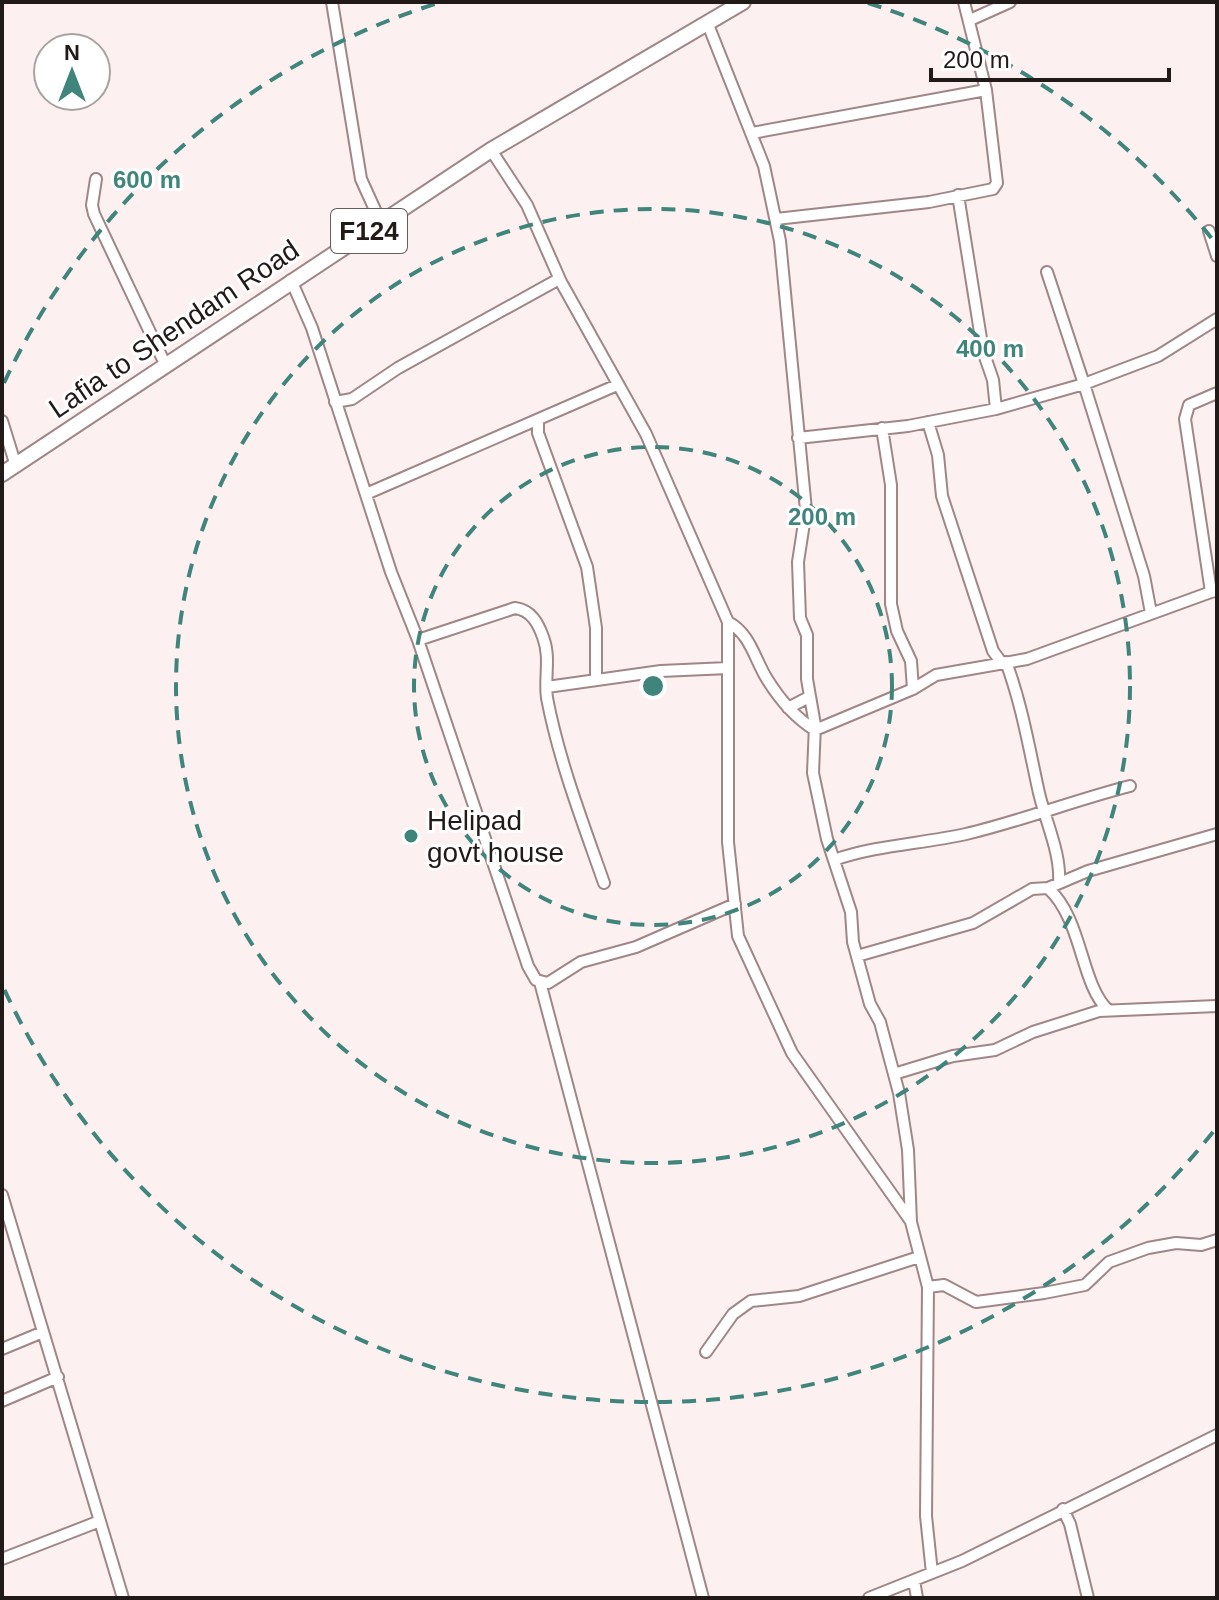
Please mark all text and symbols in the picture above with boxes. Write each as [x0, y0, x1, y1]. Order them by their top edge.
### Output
north arrow [32, 32, 112, 112]
scale bar [931, 32, 1169, 82]
text: N [64, 40, 80, 65]
text: 200 m [943, 46, 1010, 73]
text: 600 m [113, 166, 181, 193]
road number: F124 [331, 209, 407, 253]
street label: Lafia to Shendam Road [43, 234, 305, 424]
text: 400 m [956, 335, 1024, 362]
text: 200 m [788, 503, 856, 530]
centre of rings [639, 672, 667, 700]
place label: Helipad govt house [427, 805, 564, 868]
marker: Helipad govt house [402, 827, 420, 845]

